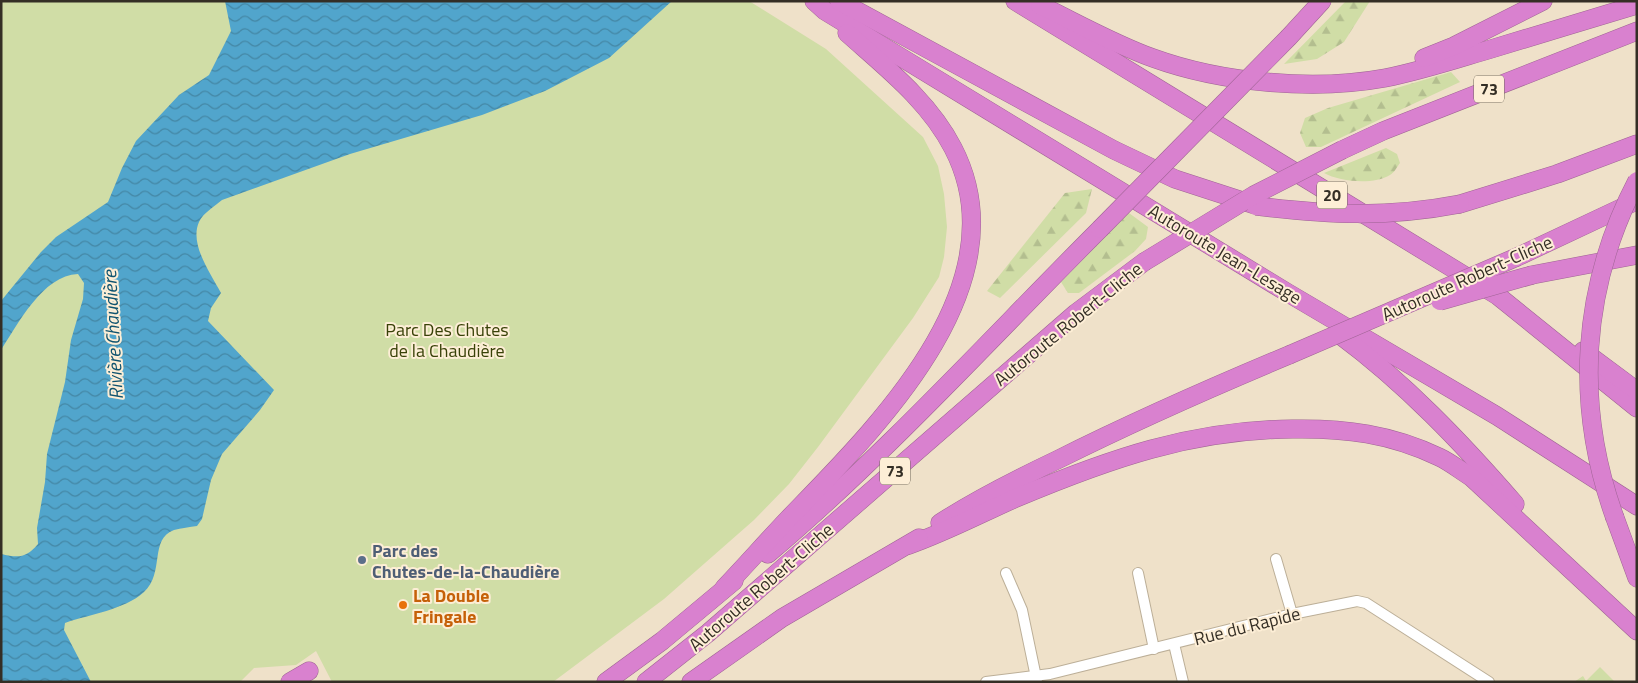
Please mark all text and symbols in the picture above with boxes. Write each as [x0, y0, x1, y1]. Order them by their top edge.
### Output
road number: 73 [1474, 76, 1504, 102]
road number: 20 [1317, 182, 1347, 208]
street label: Autoroute Jean-Lesage [1143, 197, 1307, 311]
street label: Autoroute Robert-Cliche [1377, 228, 1557, 328]
street label: Autoroute Robert-Cliche [988, 256, 1148, 392]
water label: Rivière Chaudière [94, 268, 130, 400]
park label: Parc Des Chutes de la Chaudière [385, 316, 509, 364]
road number: 73 [880, 458, 910, 484]
street label: Autoroute Robert-Cliche [683, 516, 839, 658]
place label: Parc des Chutes-de-la-Chaudière [372, 537, 560, 585]
marker: Parc des Chutes-de-la-Chaudière [356, 554, 368, 566]
place label: La Double Fringale [413, 582, 490, 630]
marker: La Double Fringale [397, 599, 409, 611]
street label: Rue du Rapide [1191, 600, 1303, 652]

